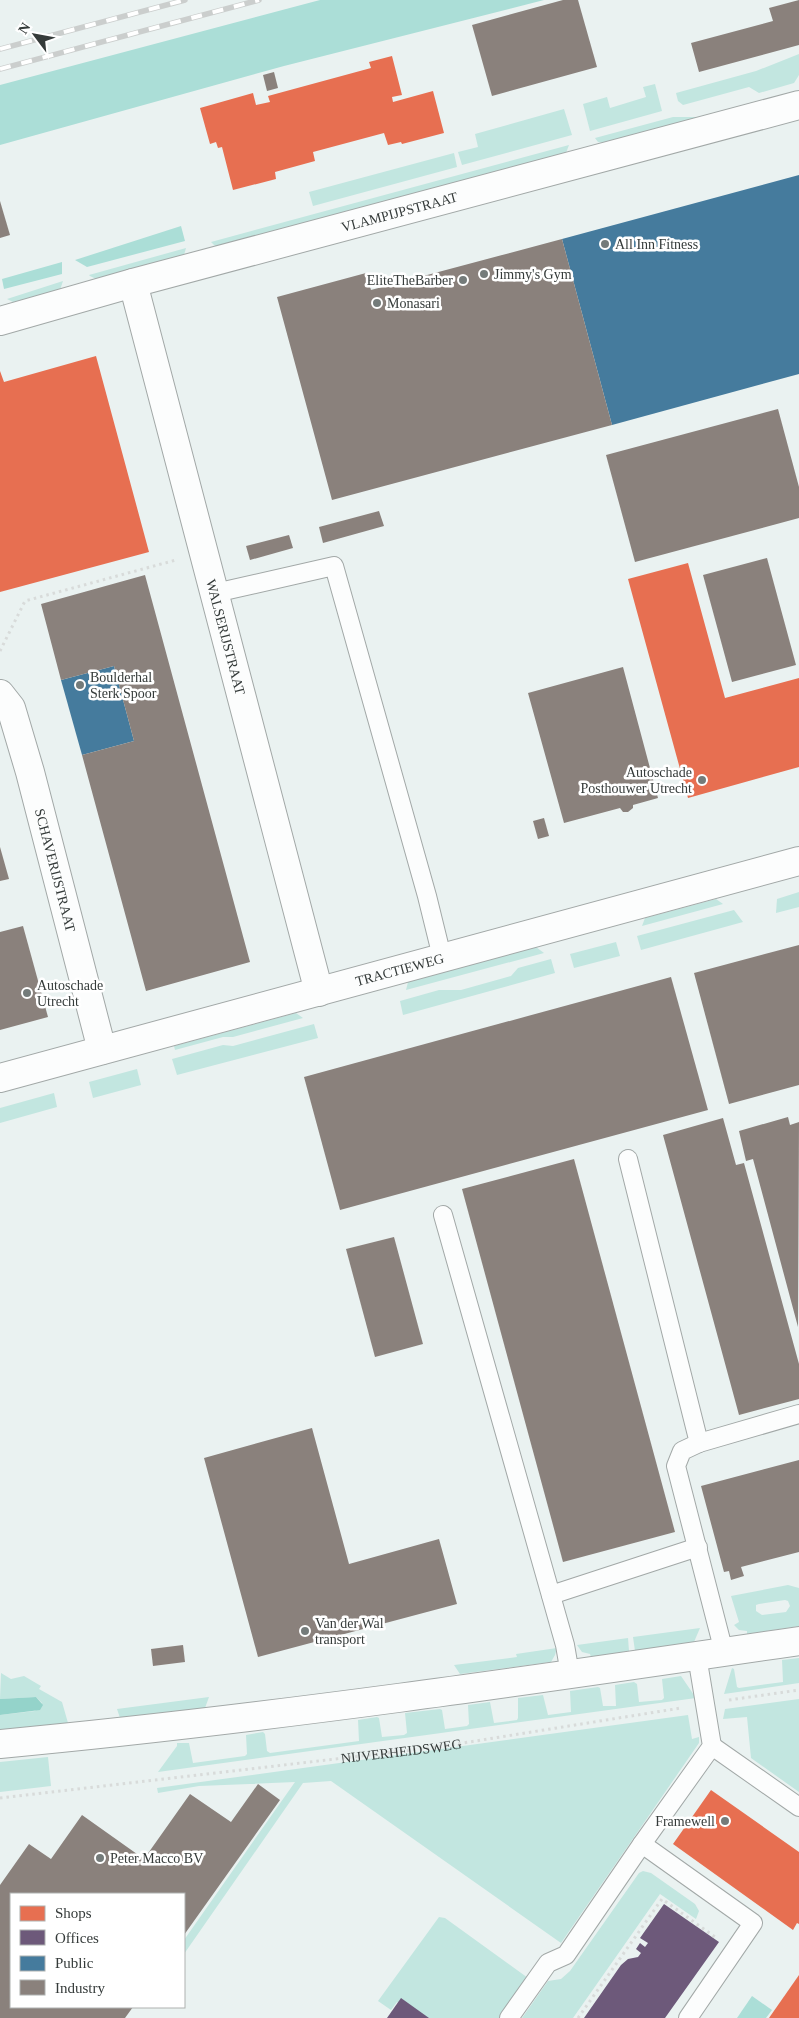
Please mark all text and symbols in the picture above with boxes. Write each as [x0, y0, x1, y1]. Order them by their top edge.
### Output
north arrow [10, 10, 60, 60]
text: N [15, 20, 33, 37]
street label: VLAMPIJPSTRAAT [340, 189, 460, 235]
place label: All Inn Fitness [615, 237, 698, 252]
marker: All Inn Fitness [599, 238, 611, 250]
place label: Jimmy's Gym [494, 267, 572, 282]
marker: Jimmy's Gym [478, 268, 490, 280]
place label: EliteTheBarber [367, 273, 453, 288]
marker: EliteTheBarber [457, 274, 469, 286]
place label: Monasari [387, 296, 440, 311]
marker: Monasari [371, 297, 383, 309]
street label: WALSERIJSTRAAT [203, 578, 248, 697]
place label: Boulderhal Sterk Spoor [90, 670, 157, 701]
marker: Boulderhal Sterk Spoor [74, 679, 86, 691]
place label: Autoschade Posthouwer Utrecht [580, 765, 692, 796]
marker: Autoschade Posthouwer Utrecht [696, 774, 708, 786]
street label: SCHAVERIJSTRAAT [32, 807, 78, 934]
street label: TRACTIEWEG [354, 951, 446, 989]
place label: Autoschade Utrecht [37, 978, 103, 1009]
marker: Autoschade Utrecht [21, 987, 33, 999]
place label: Van der Wal transport [315, 1616, 384, 1647]
marker: Van der Wal transport [299, 1625, 311, 1637]
street label: NIJVERHEIDSWEG [340, 1736, 463, 1766]
place label: Framewell [655, 1814, 715, 1829]
marker: Framewell [719, 1815, 731, 1827]
place label: Peter Macco BV [110, 1851, 203, 1866]
marker: Peter Macco BV [94, 1852, 106, 1864]
legend [10, 1893, 185, 2008]
text: Shops [55, 1905, 92, 1921]
text: Offices [55, 1930, 99, 1946]
text: Public [55, 1955, 94, 1971]
text: Industry [55, 1980, 105, 1996]

